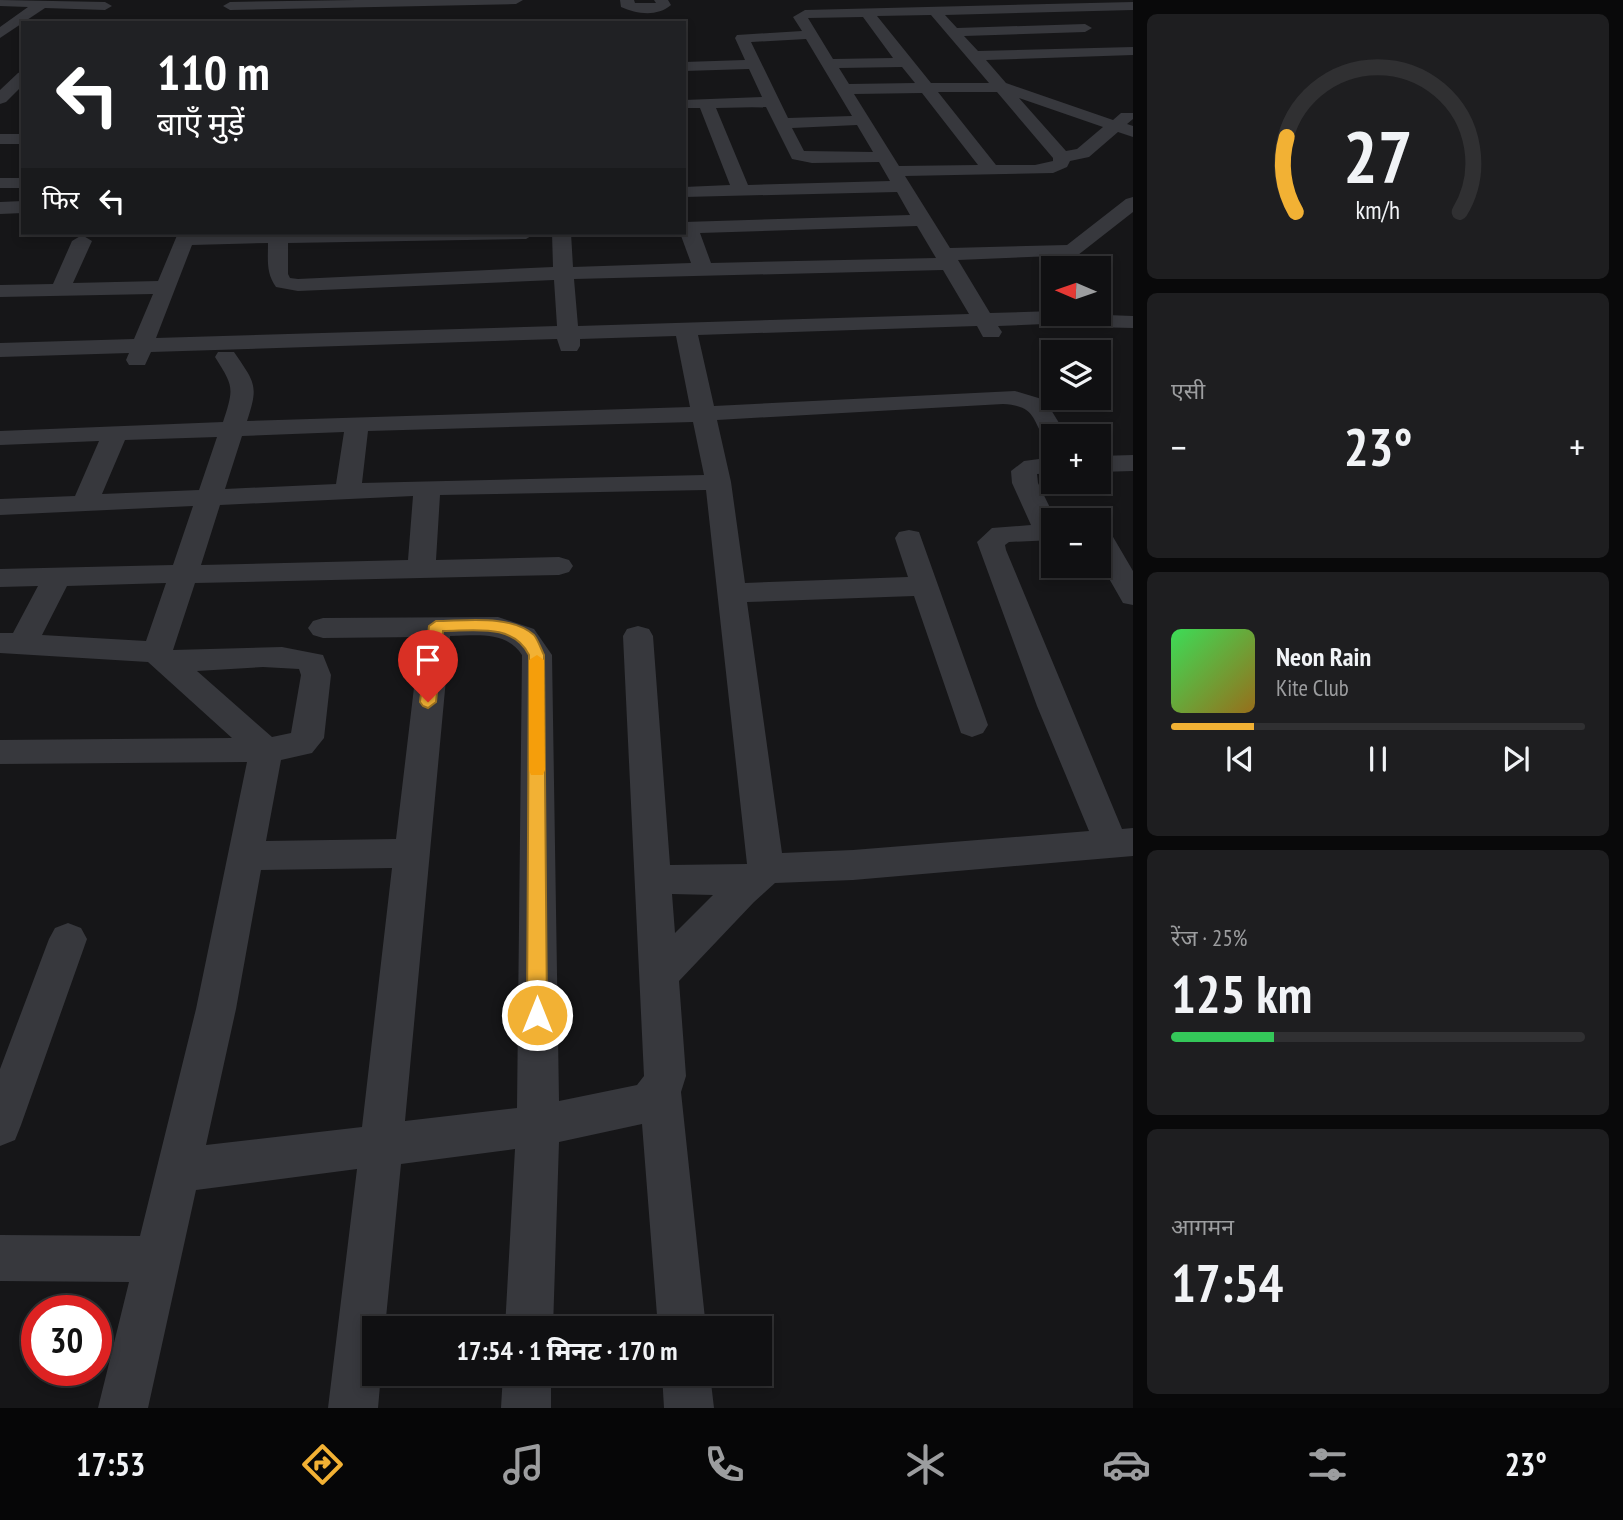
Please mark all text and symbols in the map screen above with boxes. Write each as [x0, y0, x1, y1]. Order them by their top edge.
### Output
text: 110 m [157, 40, 270, 104]
icon: left [42, 49, 133, 140]
text: बाएँ मुड़ें [157, 102, 244, 144]
text: 27 [1343, 109, 1413, 203]
icon: left [93, 182, 131, 220]
text: फिर [42, 183, 79, 216]
text: km/h [1356, 194, 1400, 226]
north arrow [1041, 256, 1111, 326]
map controls [1041, 256, 1111, 578]
button: layers [1041, 340, 1111, 410]
text: एसी [1171, 376, 1205, 405]
text: 23° [1344, 413, 1412, 480]
text: − [1171, 422, 1187, 471]
text: + [1569, 422, 1585, 471]
button: + [1041, 424, 1111, 494]
button: − [1041, 508, 1111, 578]
pin [398, 630, 458, 702]
text: Neon Rain [1276, 640, 1371, 673]
icon: arrive [409, 641, 447, 679]
text: Kite Club [1276, 673, 1349, 702]
icon: previous [1221, 740, 1259, 778]
icon: pause [1359, 740, 1397, 778]
icon: next [1497, 740, 1535, 778]
text: रेंज · 25% [1171, 923, 1247, 952]
text: 125 km [1171, 960, 1312, 1027]
position arrow [500, 978, 574, 1052]
text: आगमन [1171, 1212, 1234, 1241]
text: 17:54 [1171, 1249, 1283, 1316]
speed limit sign: 30 [21, 1295, 112, 1386]
text: 17:54 · 1 मिनट · 170 m [457, 1334, 677, 1367]
icon: directions [298, 1440, 347, 1489]
icon: music [499, 1440, 548, 1489]
icon: phone [700, 1440, 749, 1489]
icon: climate [901, 1440, 950, 1489]
icon: car [1102, 1440, 1151, 1489]
icon: filters [1303, 1440, 1352, 1489]
text: 17:53 [76, 1443, 145, 1485]
text: 23° [1505, 1443, 1547, 1485]

